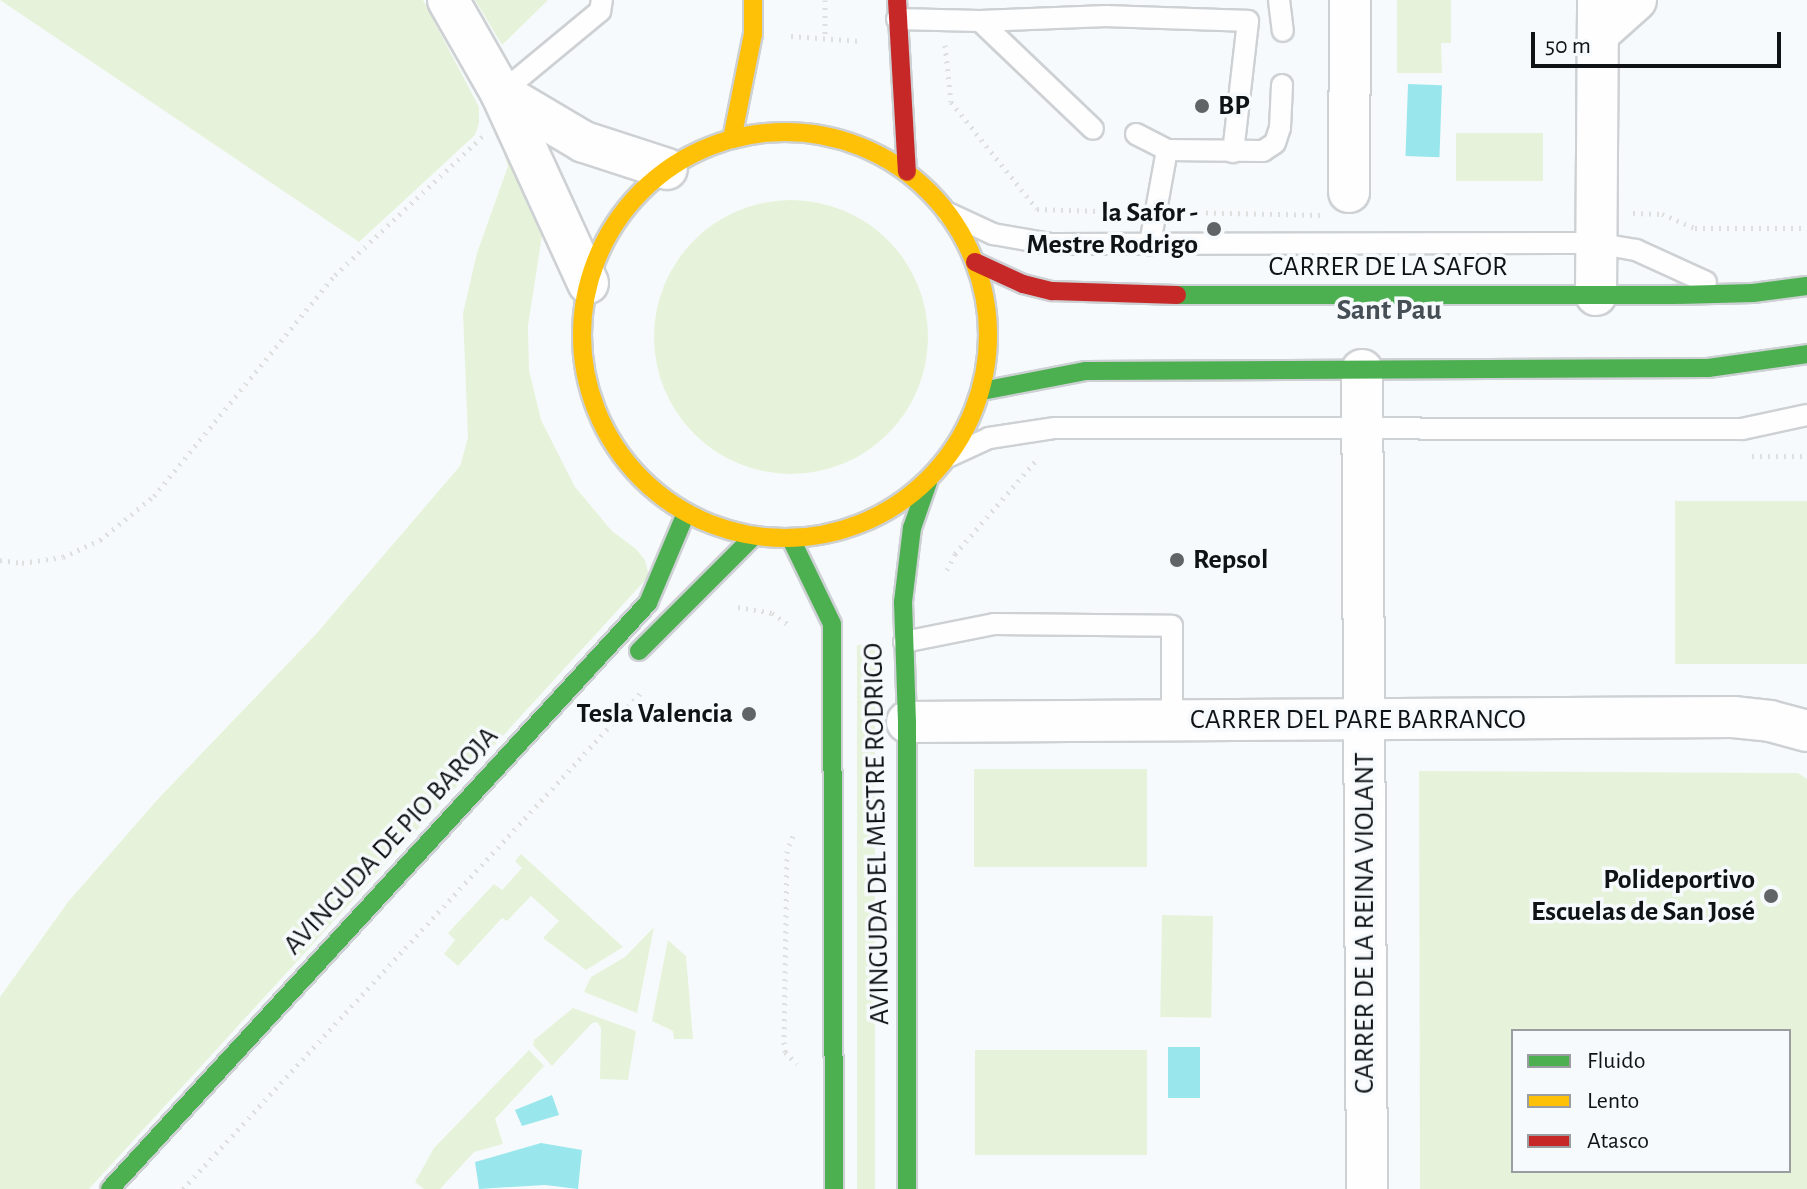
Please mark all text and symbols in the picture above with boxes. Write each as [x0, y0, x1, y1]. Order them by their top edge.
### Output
scale bar [1535, 16, 1785, 66]
text: 50 m [1545, 34, 1591, 58]
place label: BP [1218, 89, 1250, 123]
marker: BP [1193, 97, 1211, 115]
place label: la Safor - Mestre Rodrigo [1027, 196, 1198, 262]
marker: la Safor - Mestre Rodrigo [1205, 220, 1223, 238]
street label: CARRER DE LA SAFOR [1269, 250, 1507, 284]
district label: Sant Pau [1336, 292, 1442, 328]
place label: Repsol [1193, 543, 1268, 577]
marker: Repsol [1168, 551, 1186, 569]
street label: AVINGUDA DEL MESTRE RODRIGO [857, 643, 897, 1025]
place label: Tesla Valencia [576, 697, 733, 731]
street label: CARRER DEL PARE BARRANCO [1190, 703, 1526, 737]
marker: Tesla Valencia [740, 705, 758, 723]
street label: AVINGUDA DE PIO BAROJA [277, 720, 505, 962]
street label: CARRER DE LA REINA VIOLANT [1348, 752, 1382, 1094]
place label: Polideportivo Escuelas de San José [1531, 863, 1755, 929]
marker: Polideportivo Escuelas de San José [1762, 887, 1780, 905]
legend [1511, 1029, 1791, 1173]
text: Fluido [1587, 1049, 1646, 1073]
text: Lento [1587, 1089, 1639, 1113]
text: Atasco [1587, 1129, 1649, 1153]

